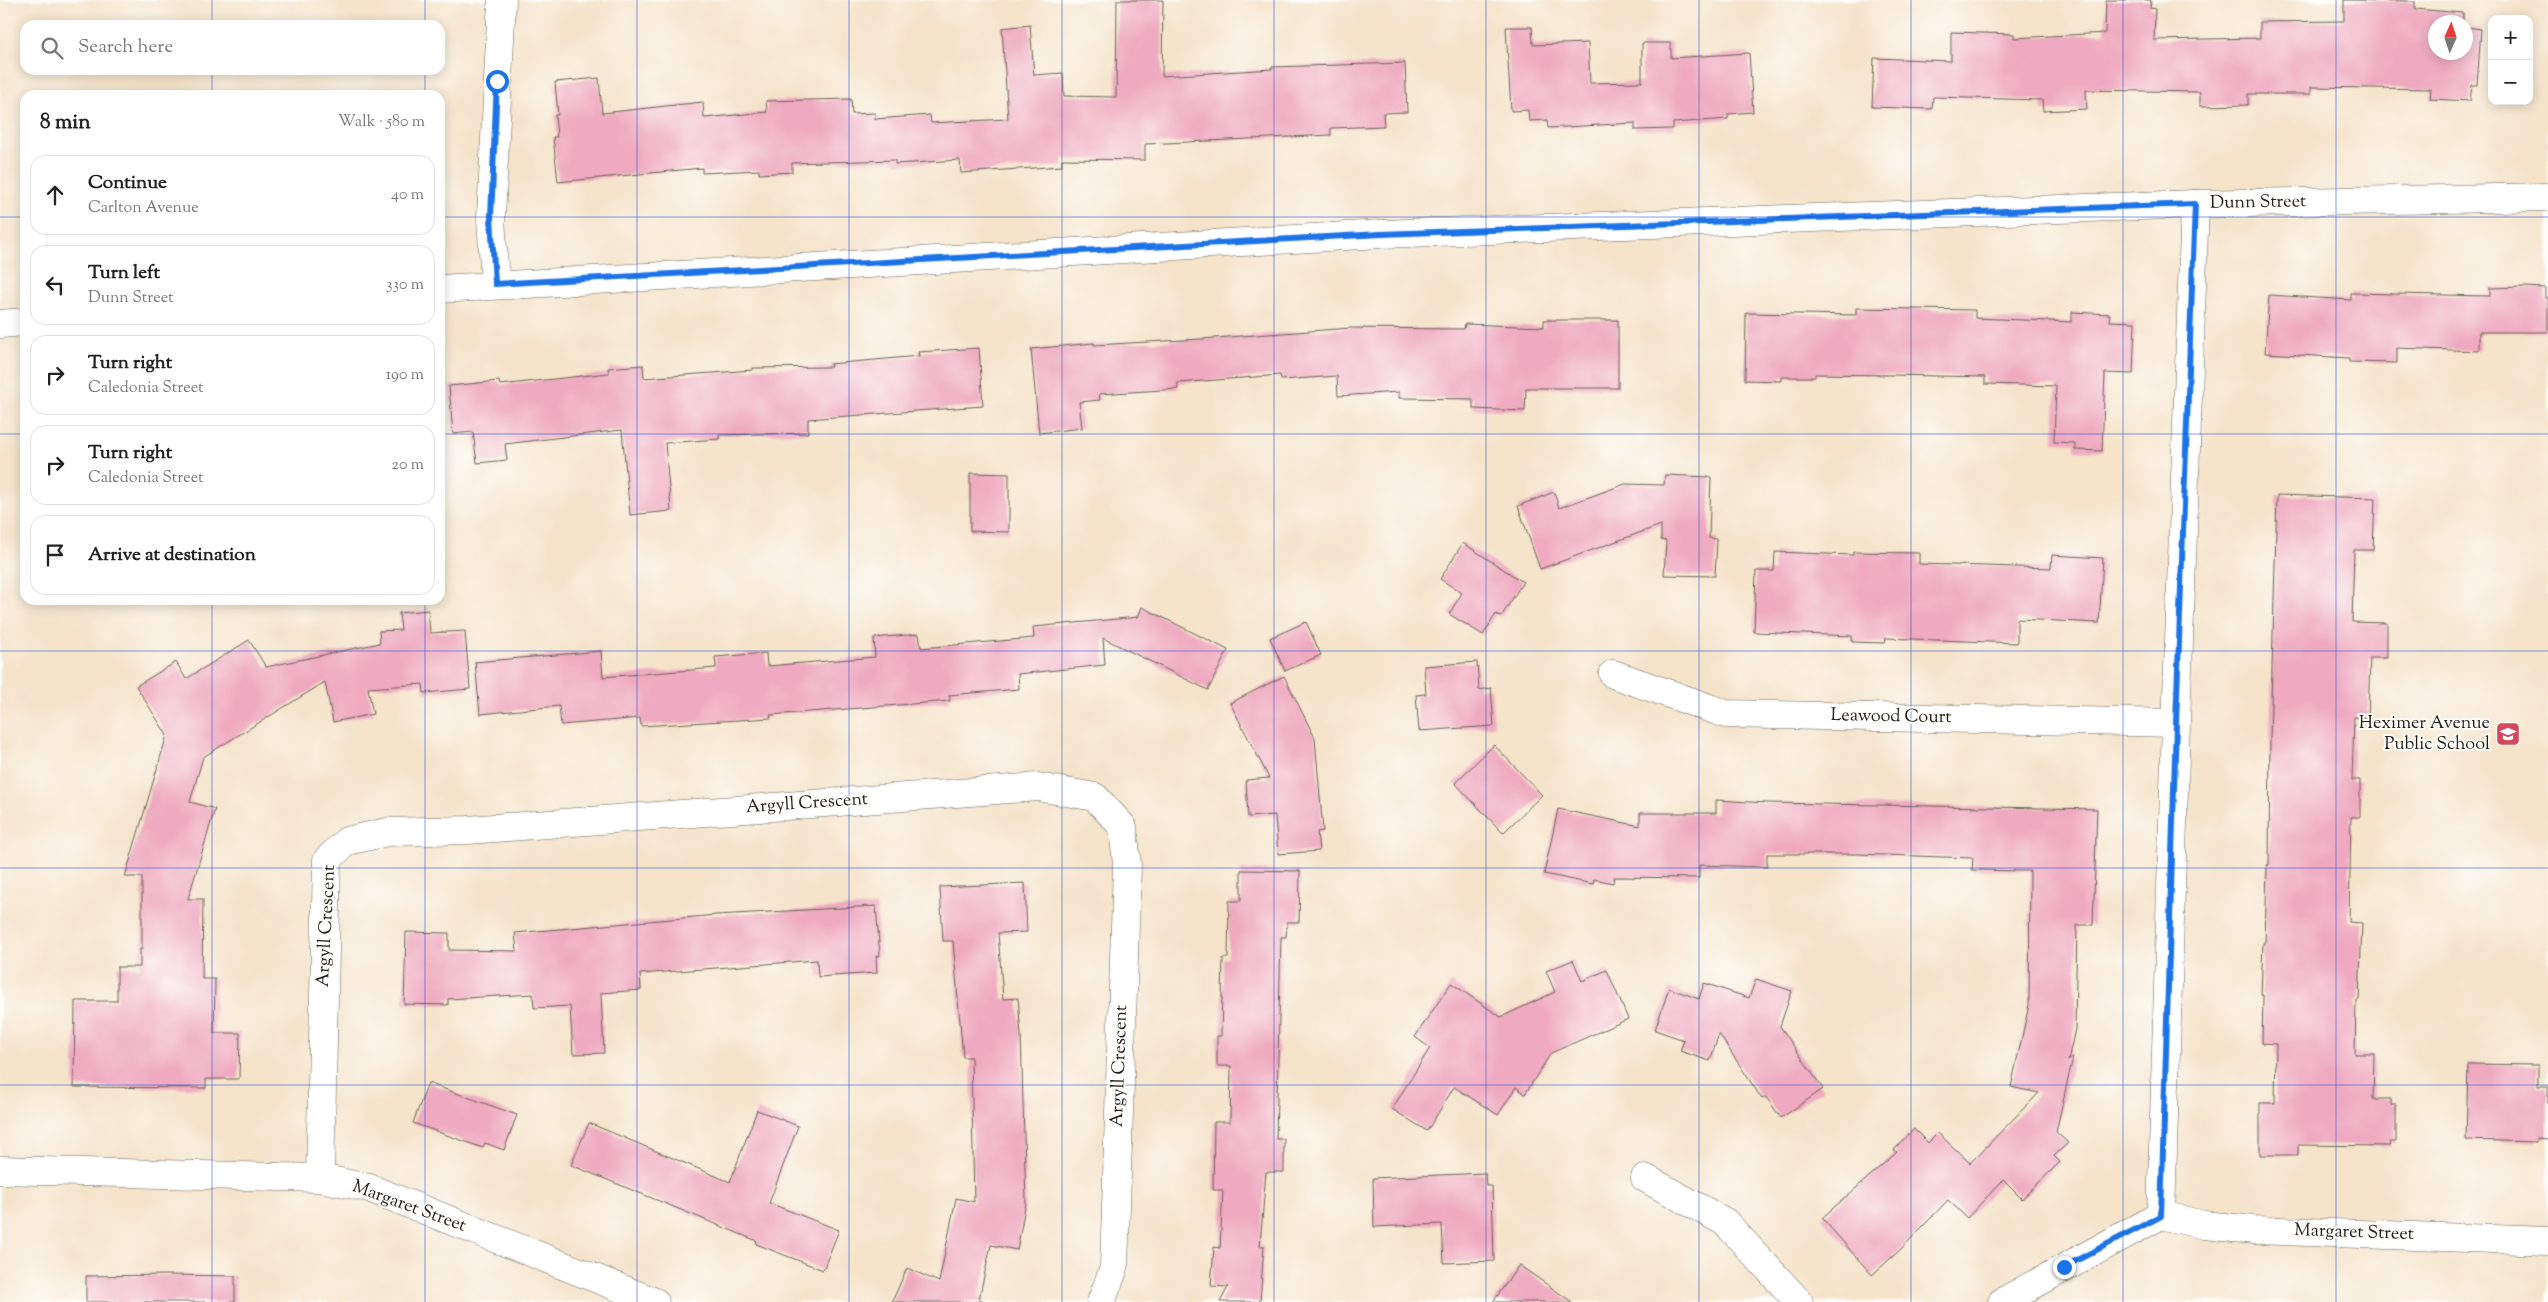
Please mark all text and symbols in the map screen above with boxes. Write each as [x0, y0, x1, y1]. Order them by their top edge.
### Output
north arrow [2428, 15, 2473, 60]
map controls [2488, 15, 2533, 105]
button: + [2488, 15, 2533, 60]
search box [20, 20, 445, 75]
icon: search [38, 34, 66, 62]
text: Search here [78, 34, 173, 61]
button: − [2488, 60, 2533, 105]
route start [486, 70, 509, 93]
text: 8 min [40, 108, 91, 138]
text: Walk · 580 m [338, 111, 425, 134]
text: Continue [88, 170, 167, 197]
icon: ahead [41, 181, 69, 209]
text: 40 m [391, 184, 424, 207]
street label: Dunn Street [2210, 189, 2306, 217]
text: Carlton Avenue [88, 197, 199, 220]
text: Turn left [88, 260, 160, 287]
icon: left [41, 271, 69, 299]
text: 330 m [386, 274, 424, 297]
text: Dunn Street [88, 287, 174, 310]
text: Turn right [88, 350, 172, 377]
icon: right [41, 361, 69, 389]
text: 190 m [386, 364, 424, 387]
text: Caledonia Street [88, 377, 204, 400]
text: Turn right [88, 440, 172, 467]
icon: right [41, 451, 69, 479]
text: 20 m [391, 454, 424, 477]
text: Caledonia Street [88, 467, 204, 490]
icon: arrive [41, 541, 69, 569]
text: Arrive at destination [88, 542, 256, 569]
street label: Leawood Court [1830, 703, 1952, 731]
place label: Heximer Avenue Public School [2359, 711, 2490, 758]
school or university icon: Heximer Avenue Public School [2495, 721, 2521, 747]
street label: Argyll Crescent [745, 787, 869, 821]
street label: Argyll Crescent [311, 864, 343, 988]
street label: Argyll Crescent [1105, 1005, 1135, 1127]
street label: Margaret Street [348, 1174, 470, 1240]
street label: Margaret Street [2294, 1218, 2414, 1248]
route end [2053, 1256, 2076, 1279]

